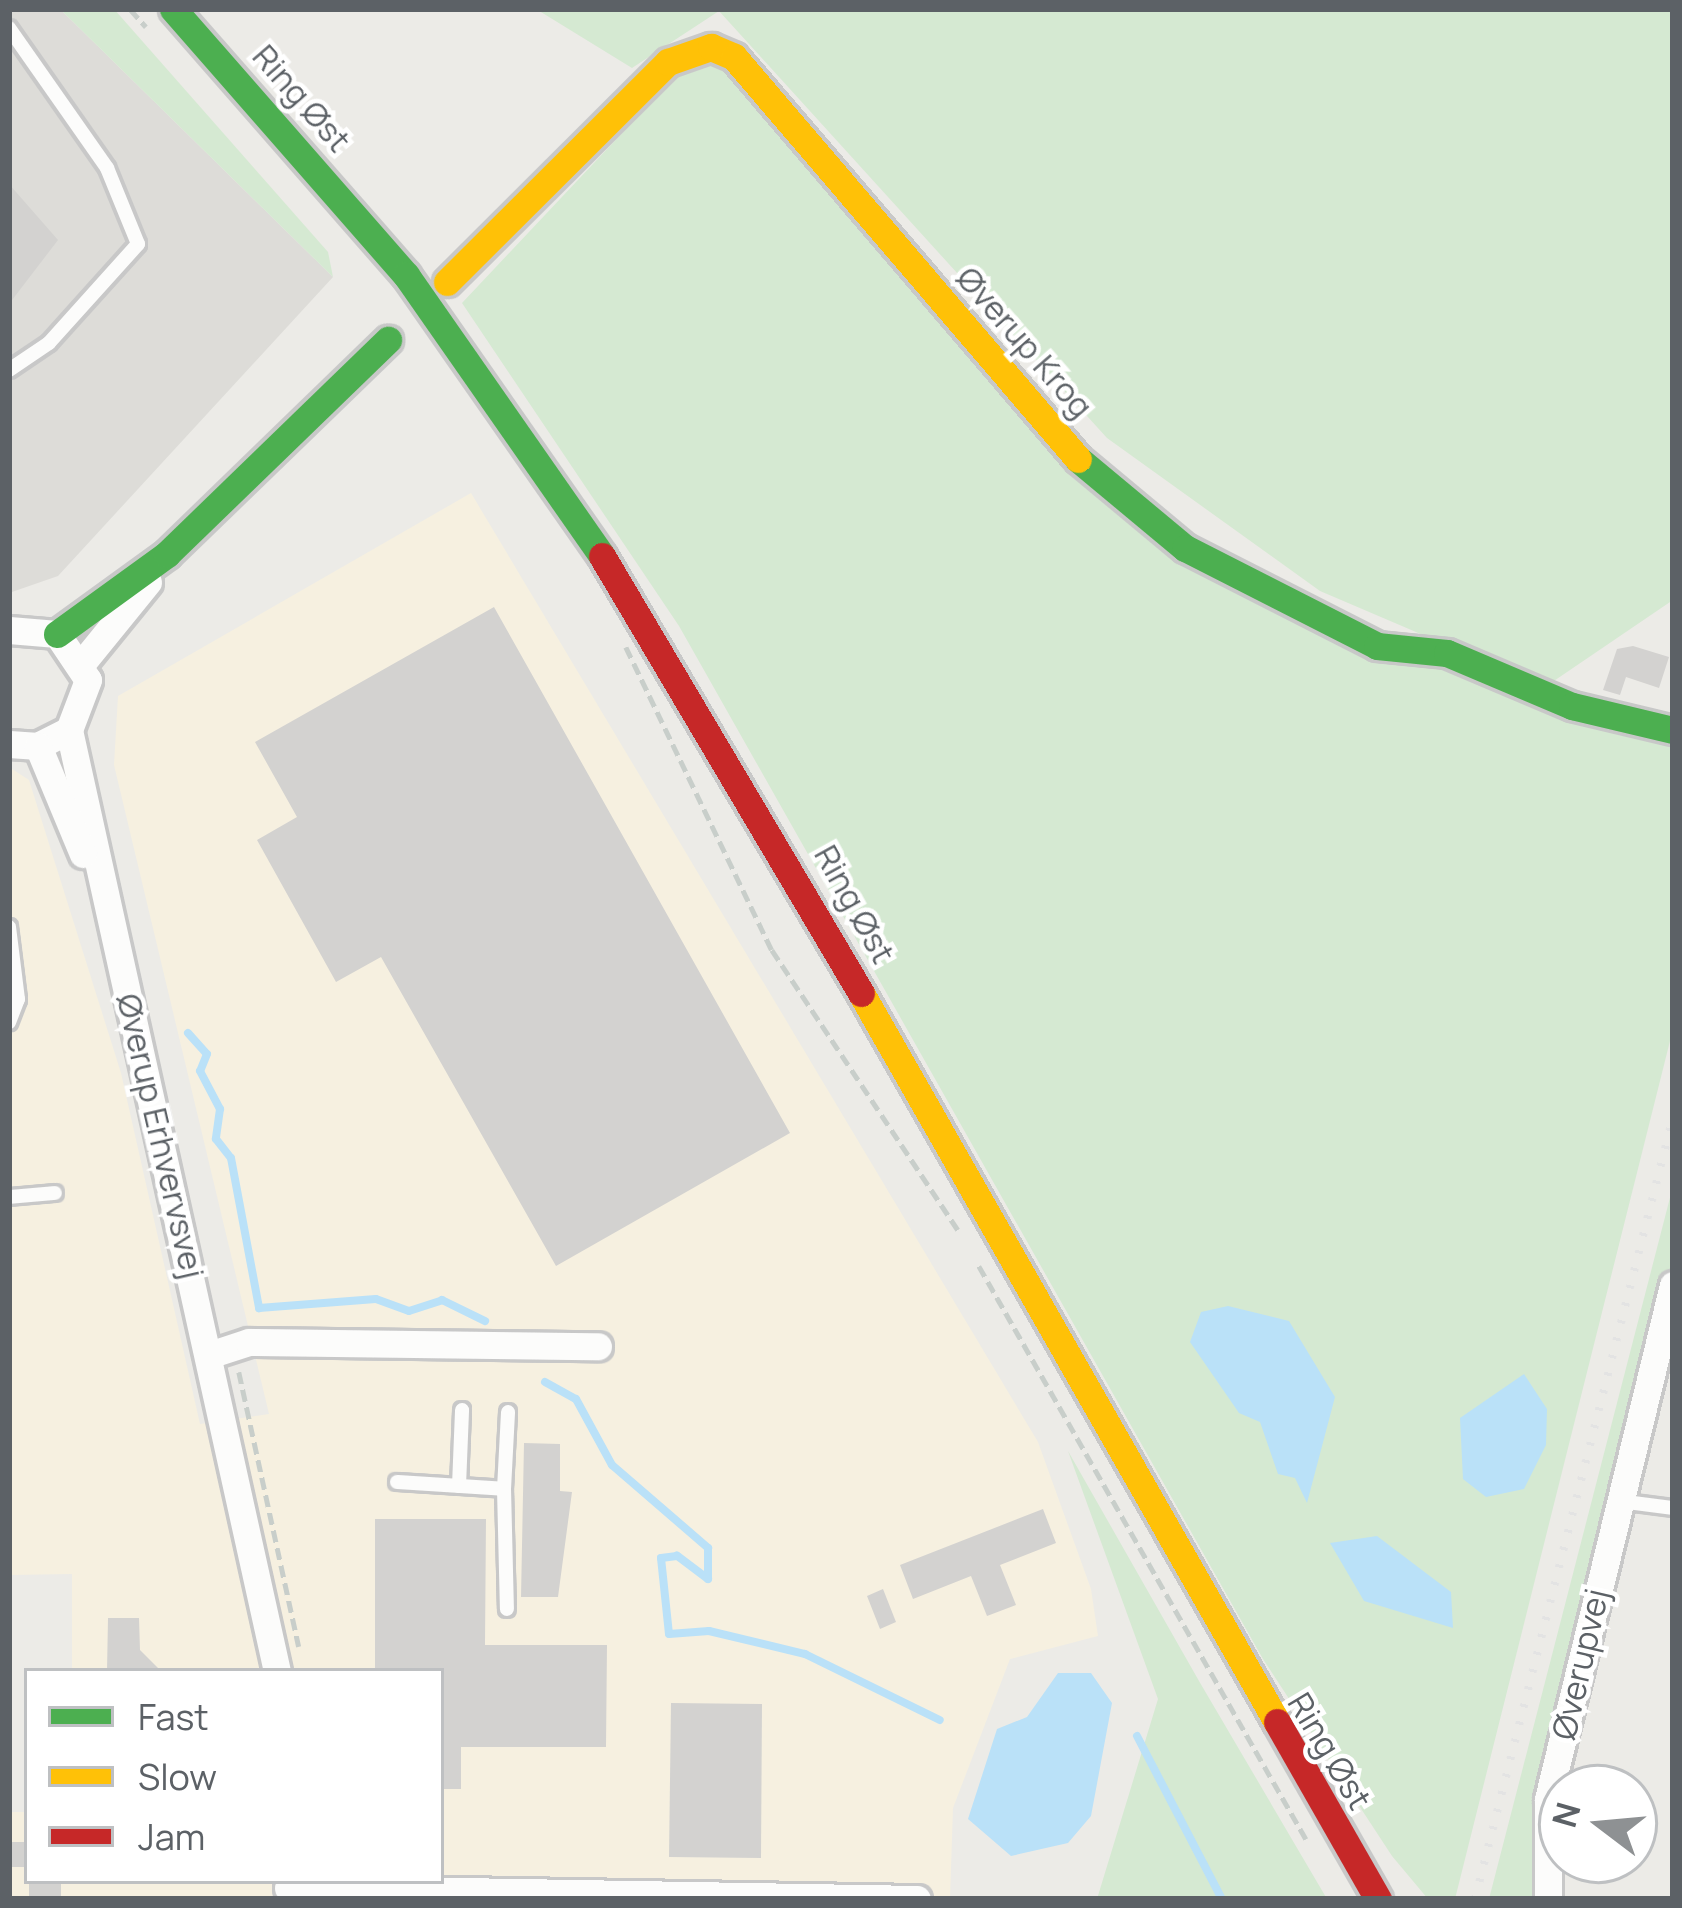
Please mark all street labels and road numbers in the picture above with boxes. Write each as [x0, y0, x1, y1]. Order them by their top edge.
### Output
street label: Ring Øst [245, 36, 359, 160]
street label: Øverup Krog [949, 258, 1101, 426]
street label: Ring Øst [806, 838, 904, 970]
street label: Øverup Erhvervsvej [109, 990, 213, 1282]
street label: Øverupvej [1543, 1585, 1617, 1743]
street label: Ring Øst [1280, 1686, 1380, 1816]

